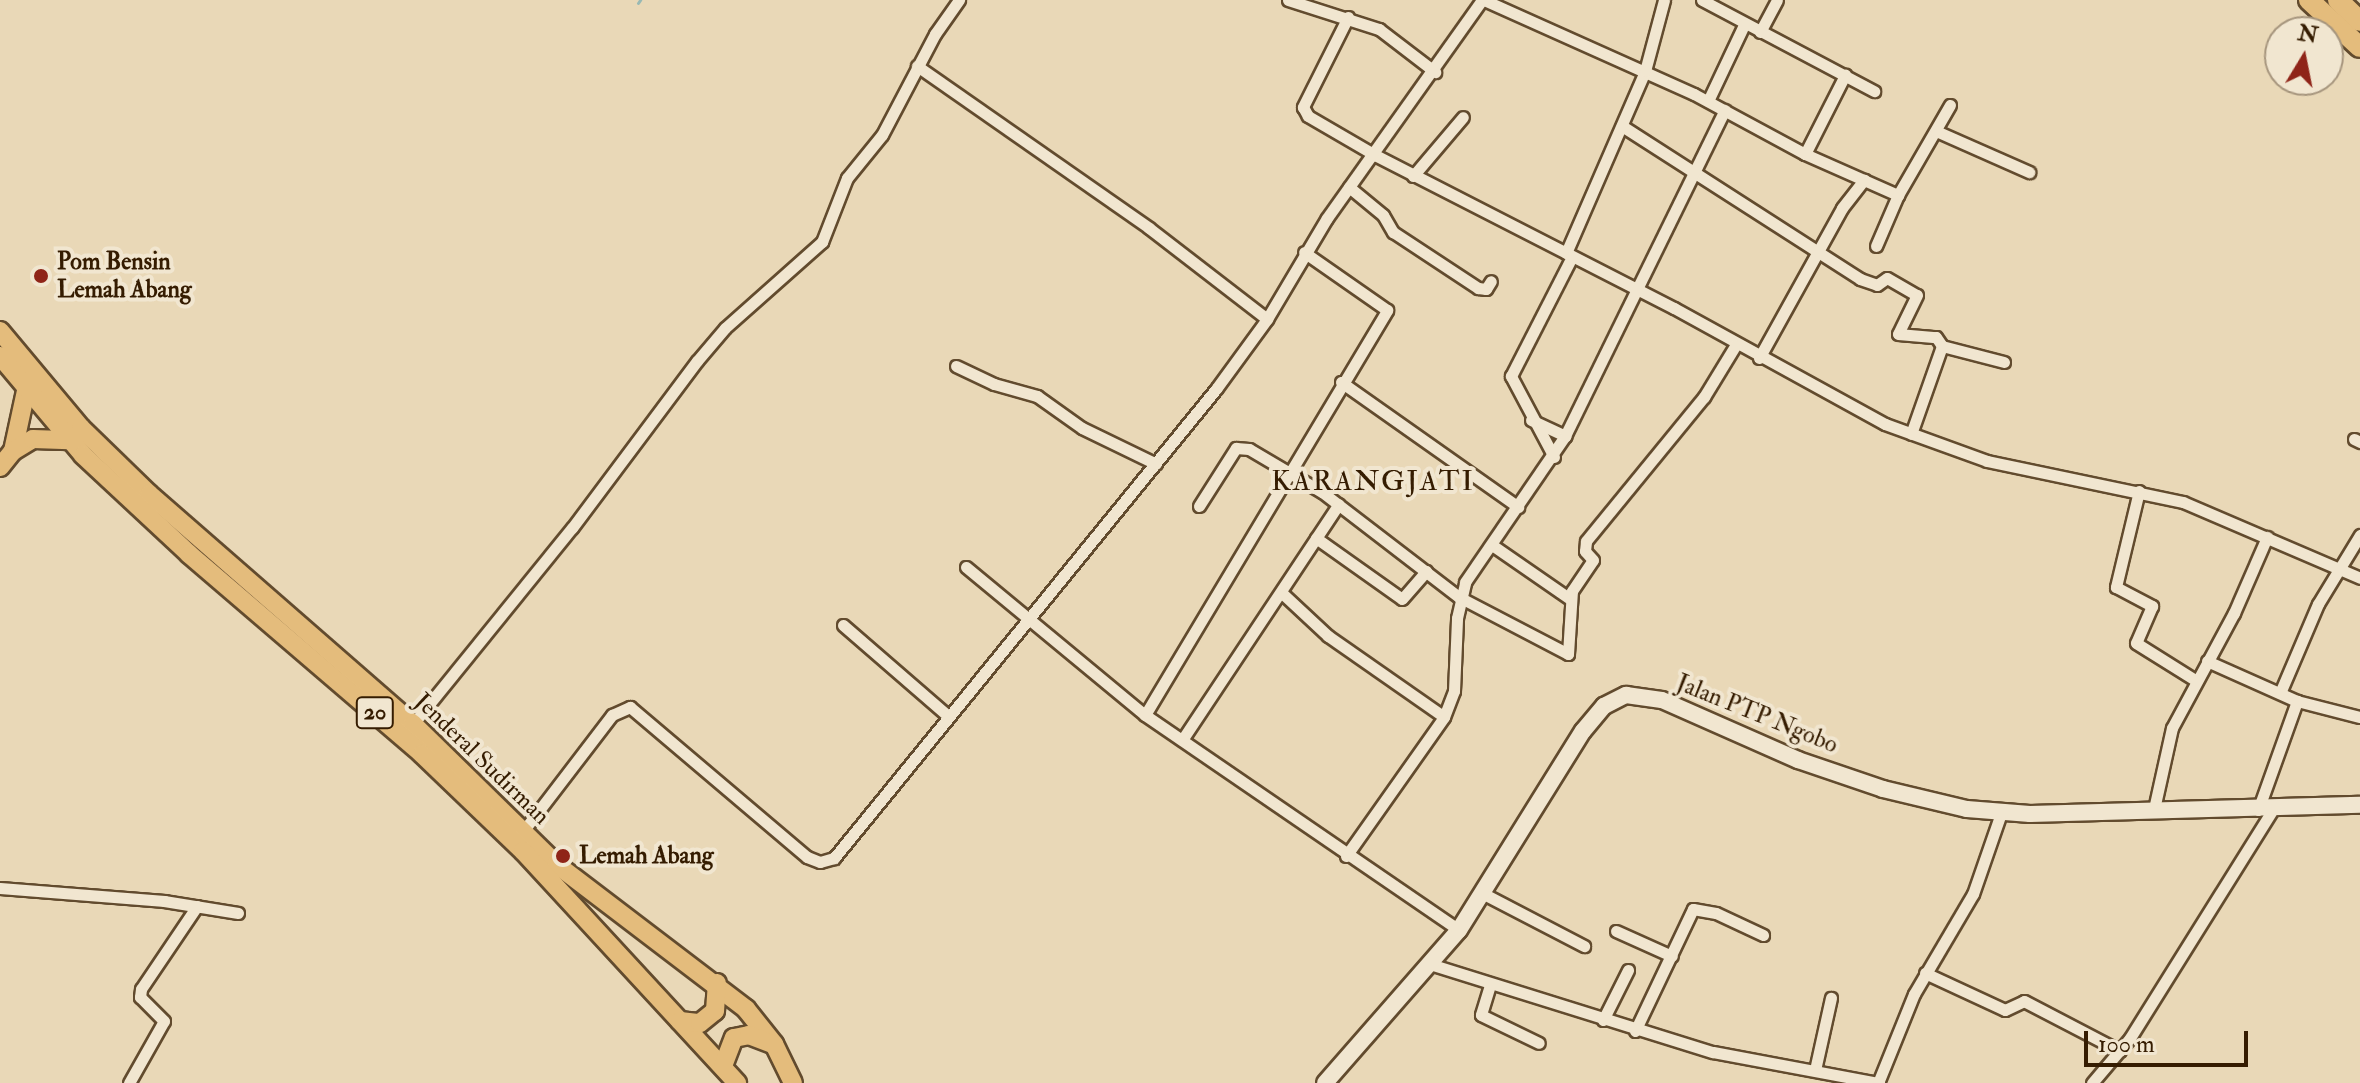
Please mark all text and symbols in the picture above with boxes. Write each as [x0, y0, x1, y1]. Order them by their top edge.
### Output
north arrow [2264, 16, 2344, 96]
text: N [2296, 19, 2320, 50]
place label: Pom Bensin Lemah Abang [57, 248, 192, 304]
marker: Pom Bensin Lemah Abang [32, 267, 50, 285]
district label: KARANGJATI [1271, 465, 1475, 499]
street label: Jalan PTP Ngobo [1672, 669, 1842, 759]
street label: Jenderal Sudirman [408, 687, 556, 831]
road number: 20 [355, 695, 395, 731]
place label: Lemah Abang [579, 842, 714, 870]
marker: Lemah Abang [554, 847, 572, 865]
scale bar [2088, 1015, 2252, 1065]
text: 100 m [2098, 1029, 2155, 1060]

